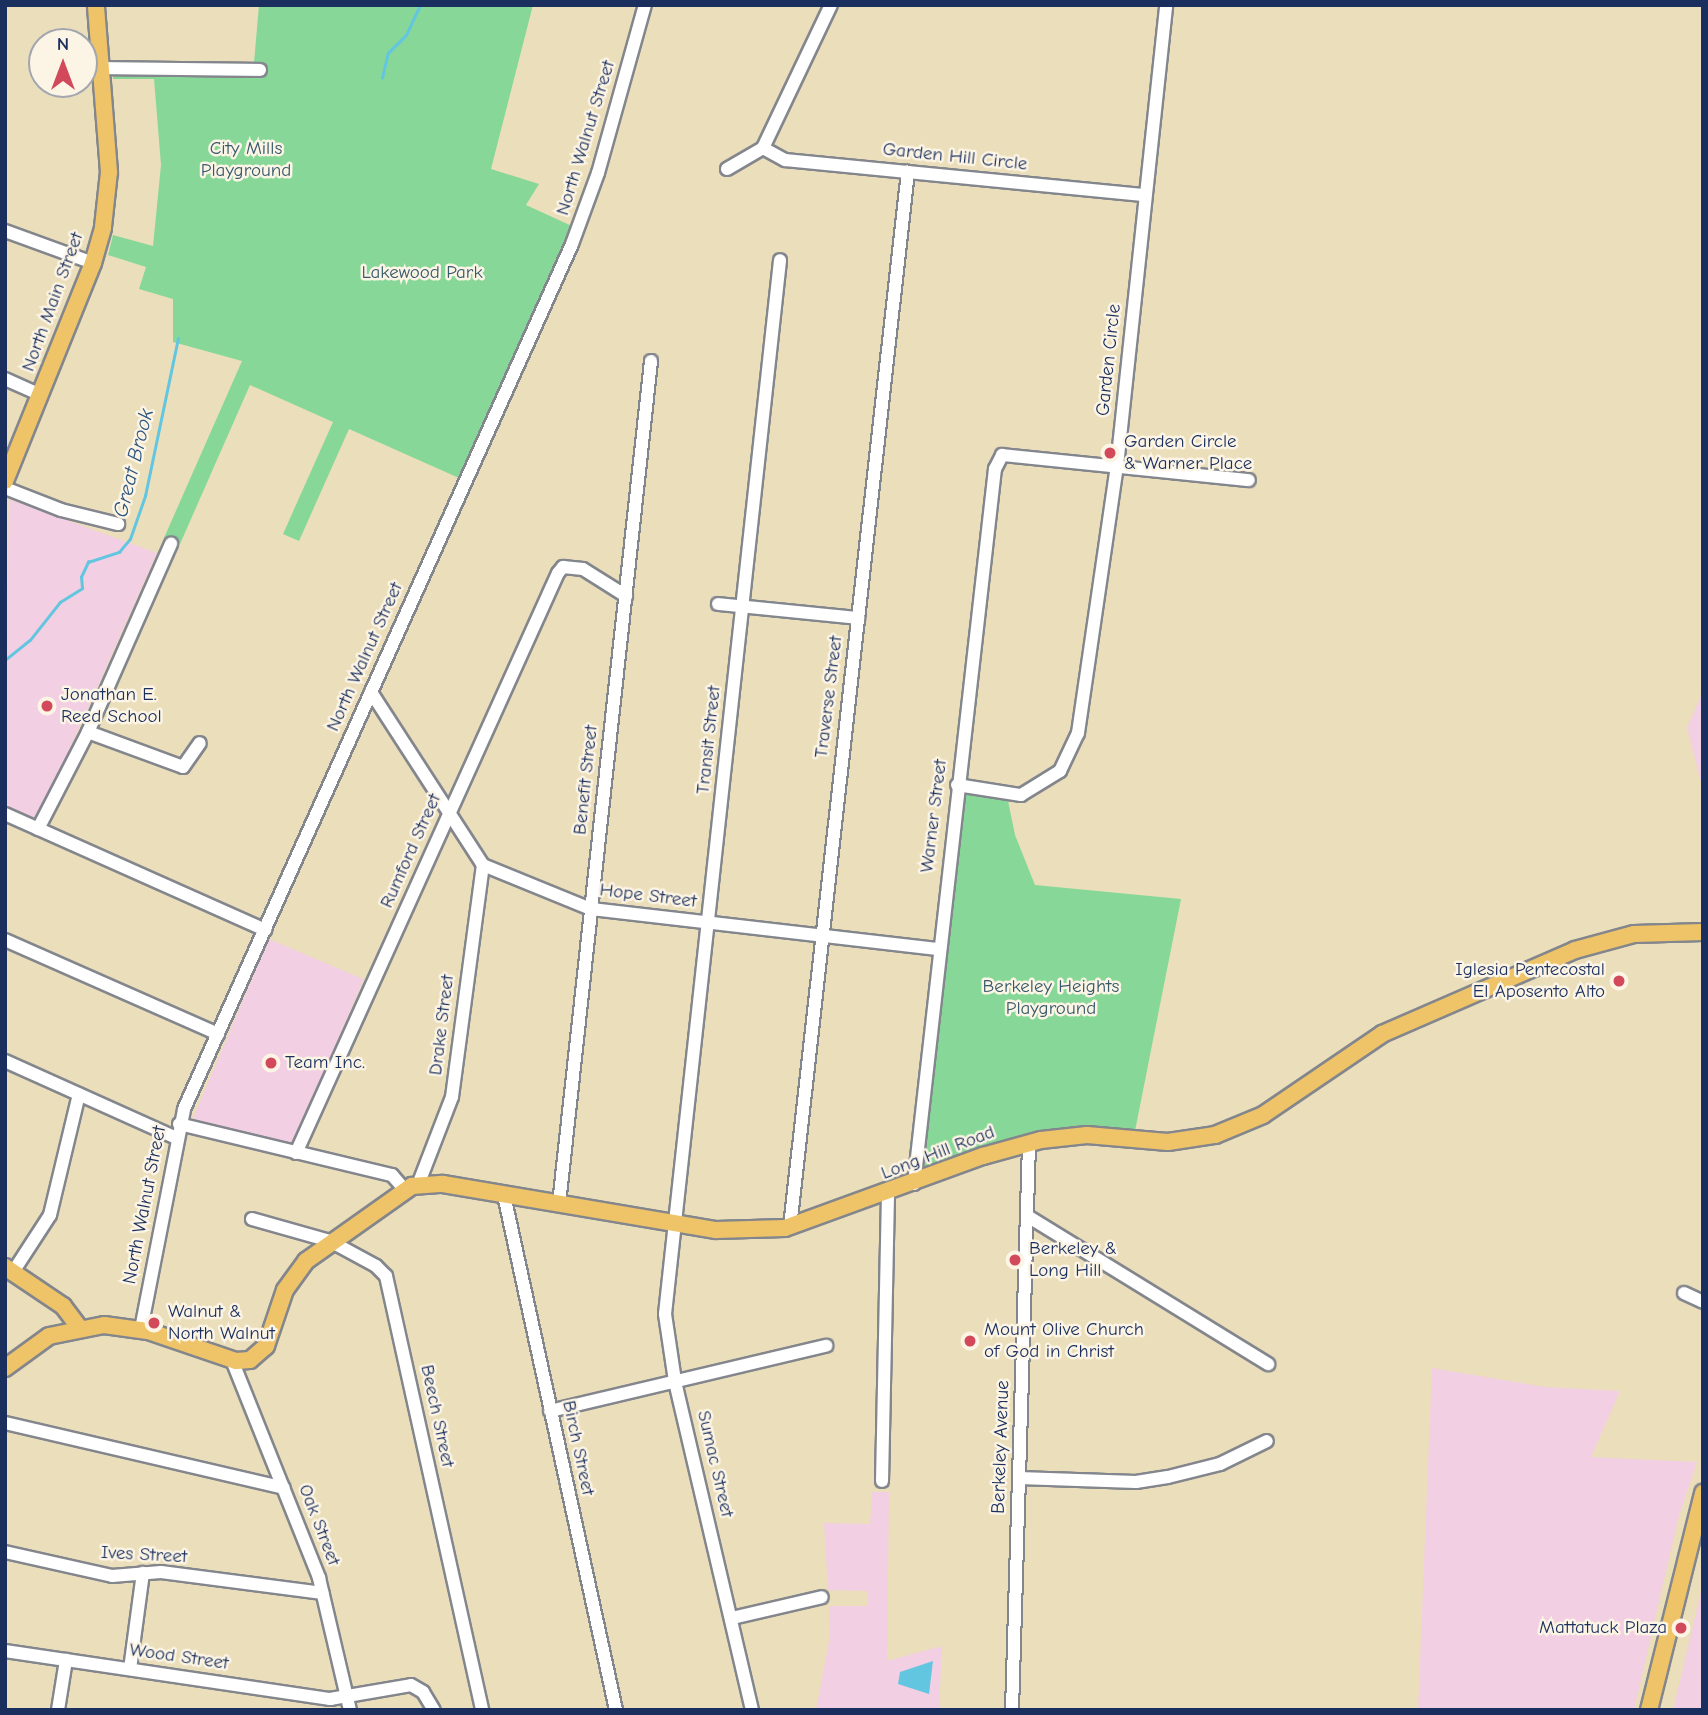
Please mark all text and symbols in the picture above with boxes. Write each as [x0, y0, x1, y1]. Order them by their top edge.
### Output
north arrow [28, 28, 98, 98]
text: N [57, 33, 69, 55]
street label: North Walnut Street [552, 58, 620, 218]
park label: City Mills Playground [201, 138, 291, 182]
street label: Garden Hill Circle [882, 138, 1028, 176]
street label: North Main Street [17, 229, 89, 375]
park label: Lakewood Park [361, 262, 483, 284]
street label: Garden Circle [1092, 303, 1126, 417]
water label: Great Brook [107, 406, 159, 520]
place label: Garden Circle & Warner Place [1124, 431, 1252, 475]
marker: Garden Circle & Warner Place [1102, 445, 1118, 461]
street label: North Walnut Street [322, 579, 408, 735]
street label: Traverse Street [810, 635, 848, 759]
place label: Jonathan E. Reed School [61, 684, 162, 728]
street label: Transit Street [692, 685, 726, 795]
marker: Jonathan E. Reed School [39, 698, 55, 714]
street label: Benefit Street [569, 724, 603, 836]
street label: Warner Street [916, 758, 952, 874]
street label: Rumford Street [376, 790, 446, 912]
street label: Hope Street [598, 879, 698, 913]
place label: Iglesia Pentecostal El Aposento Alto [1455, 959, 1605, 1003]
street label: Drake Street [425, 973, 459, 1077]
marker: Iglesia Pentecostal El Aposento Alto [1611, 973, 1627, 989]
park label: Berkeley Heights Playground [983, 976, 1119, 1020]
place label: Team Inc. [285, 1052, 365, 1074]
marker: Team Inc. [263, 1055, 279, 1071]
street label: Long Hill Road [878, 1121, 998, 1185]
street label: North Walnut Street [118, 1124, 172, 1286]
place label: Berkeley & Long Hill [1029, 1238, 1117, 1282]
marker: Berkeley & Long Hill [1007, 1252, 1023, 1268]
place label: Walnut & North Walnut [168, 1301, 275, 1345]
marker: Walnut & North Walnut [146, 1315, 162, 1331]
place label: Mount Olive Church of God in Christ [984, 1319, 1144, 1363]
marker: Mount Olive Church of God in Christ [962, 1333, 978, 1349]
street label: Beech Street [415, 1363, 459, 1469]
street label: Berkeley Avenue [987, 1380, 1015, 1514]
street label: Birch Street [557, 1399, 599, 1497]
street label: Sumac Street [692, 1408, 738, 1520]
street label: Oak Street [293, 1481, 345, 1569]
street label: Ives Street [100, 1541, 188, 1569]
place label: Mattatuck Plaza [1539, 1617, 1667, 1639]
marker: Mattatuck Plaza [1673, 1620, 1689, 1636]
street label: Wood Street [128, 1639, 230, 1675]

